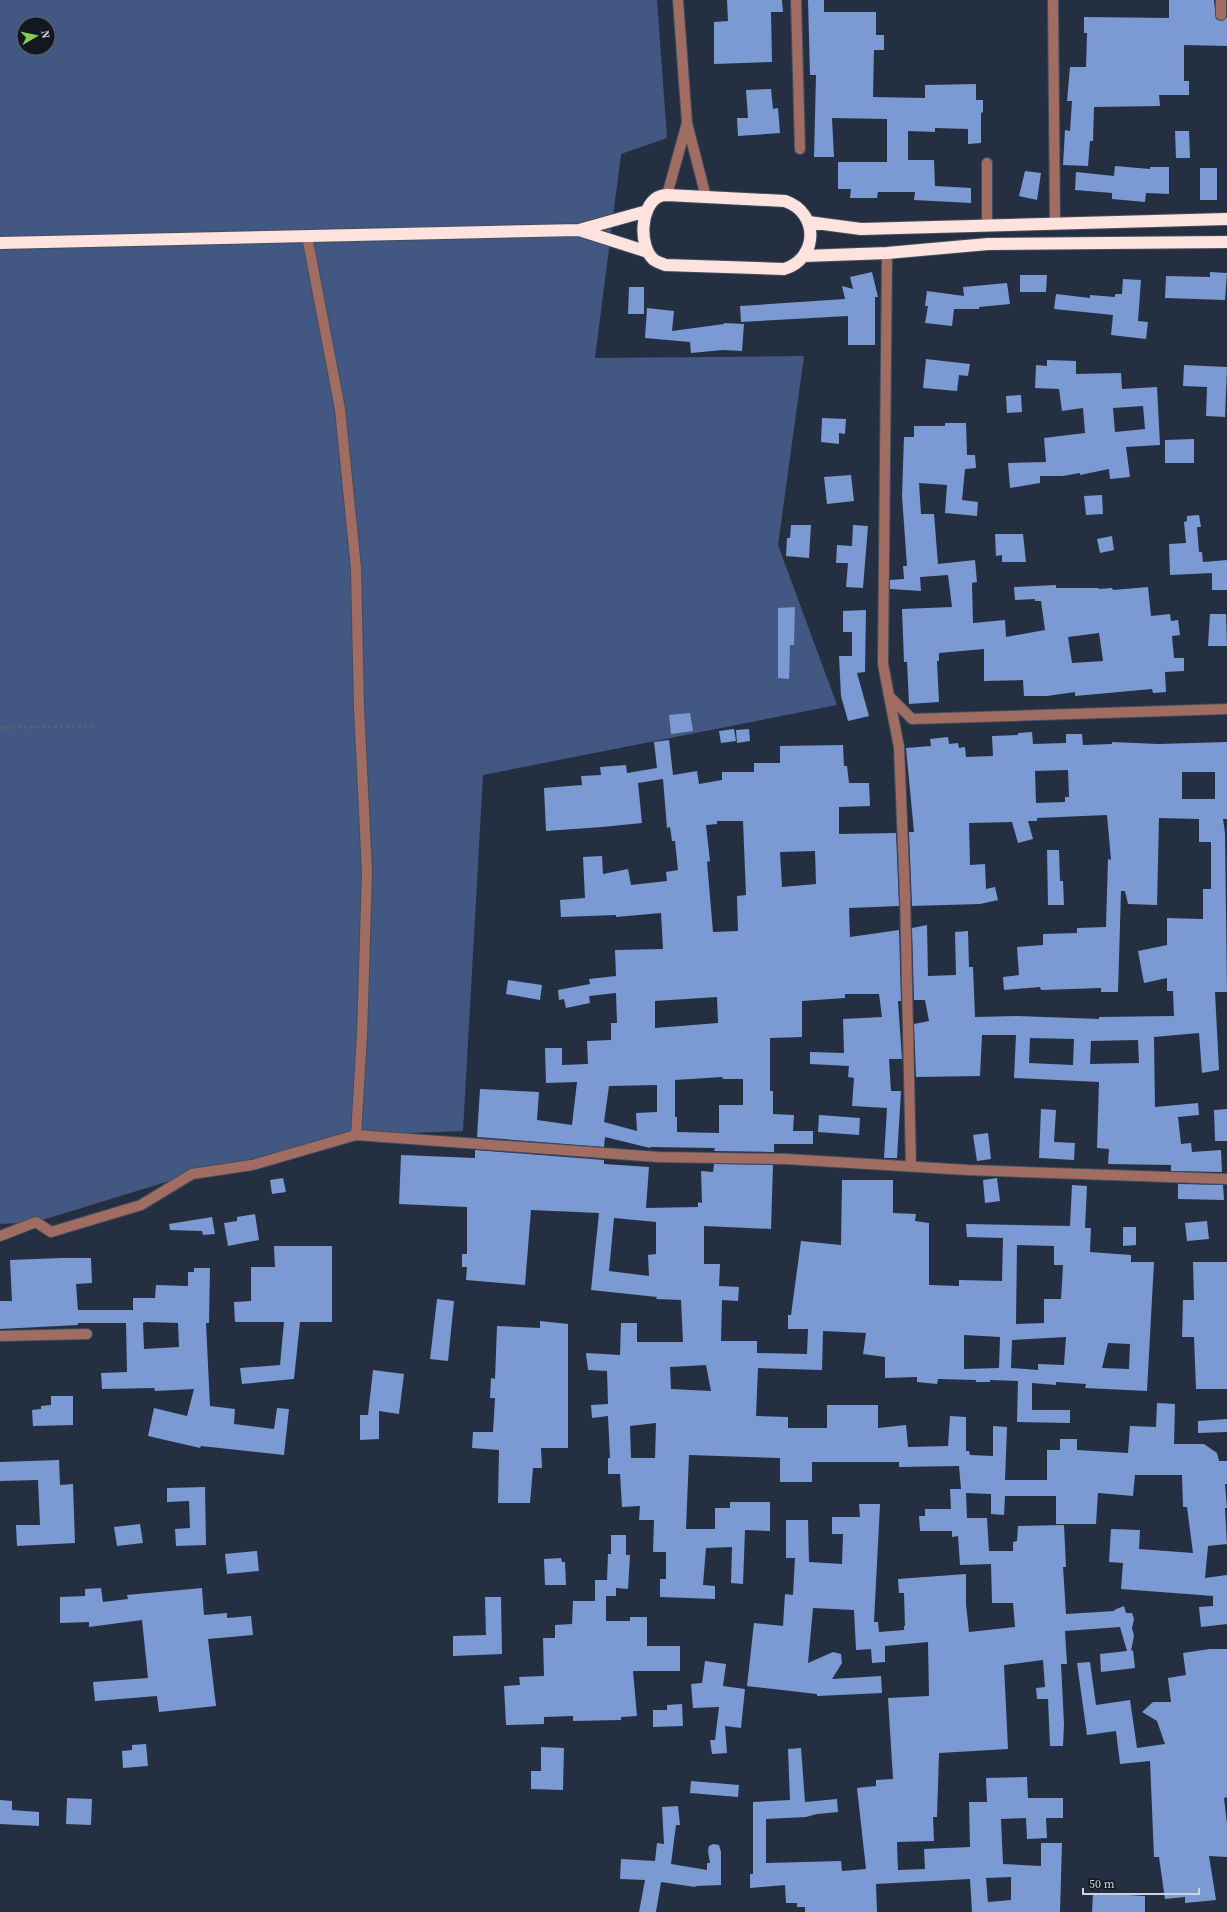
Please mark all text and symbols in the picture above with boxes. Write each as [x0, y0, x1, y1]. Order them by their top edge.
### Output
north arrow [16, 16, 56, 56]
text: N [37, 29, 53, 40]
scale bar [1083, 1870, 1199, 1896]
text: 50 m [1089, 1876, 1115, 1892]

